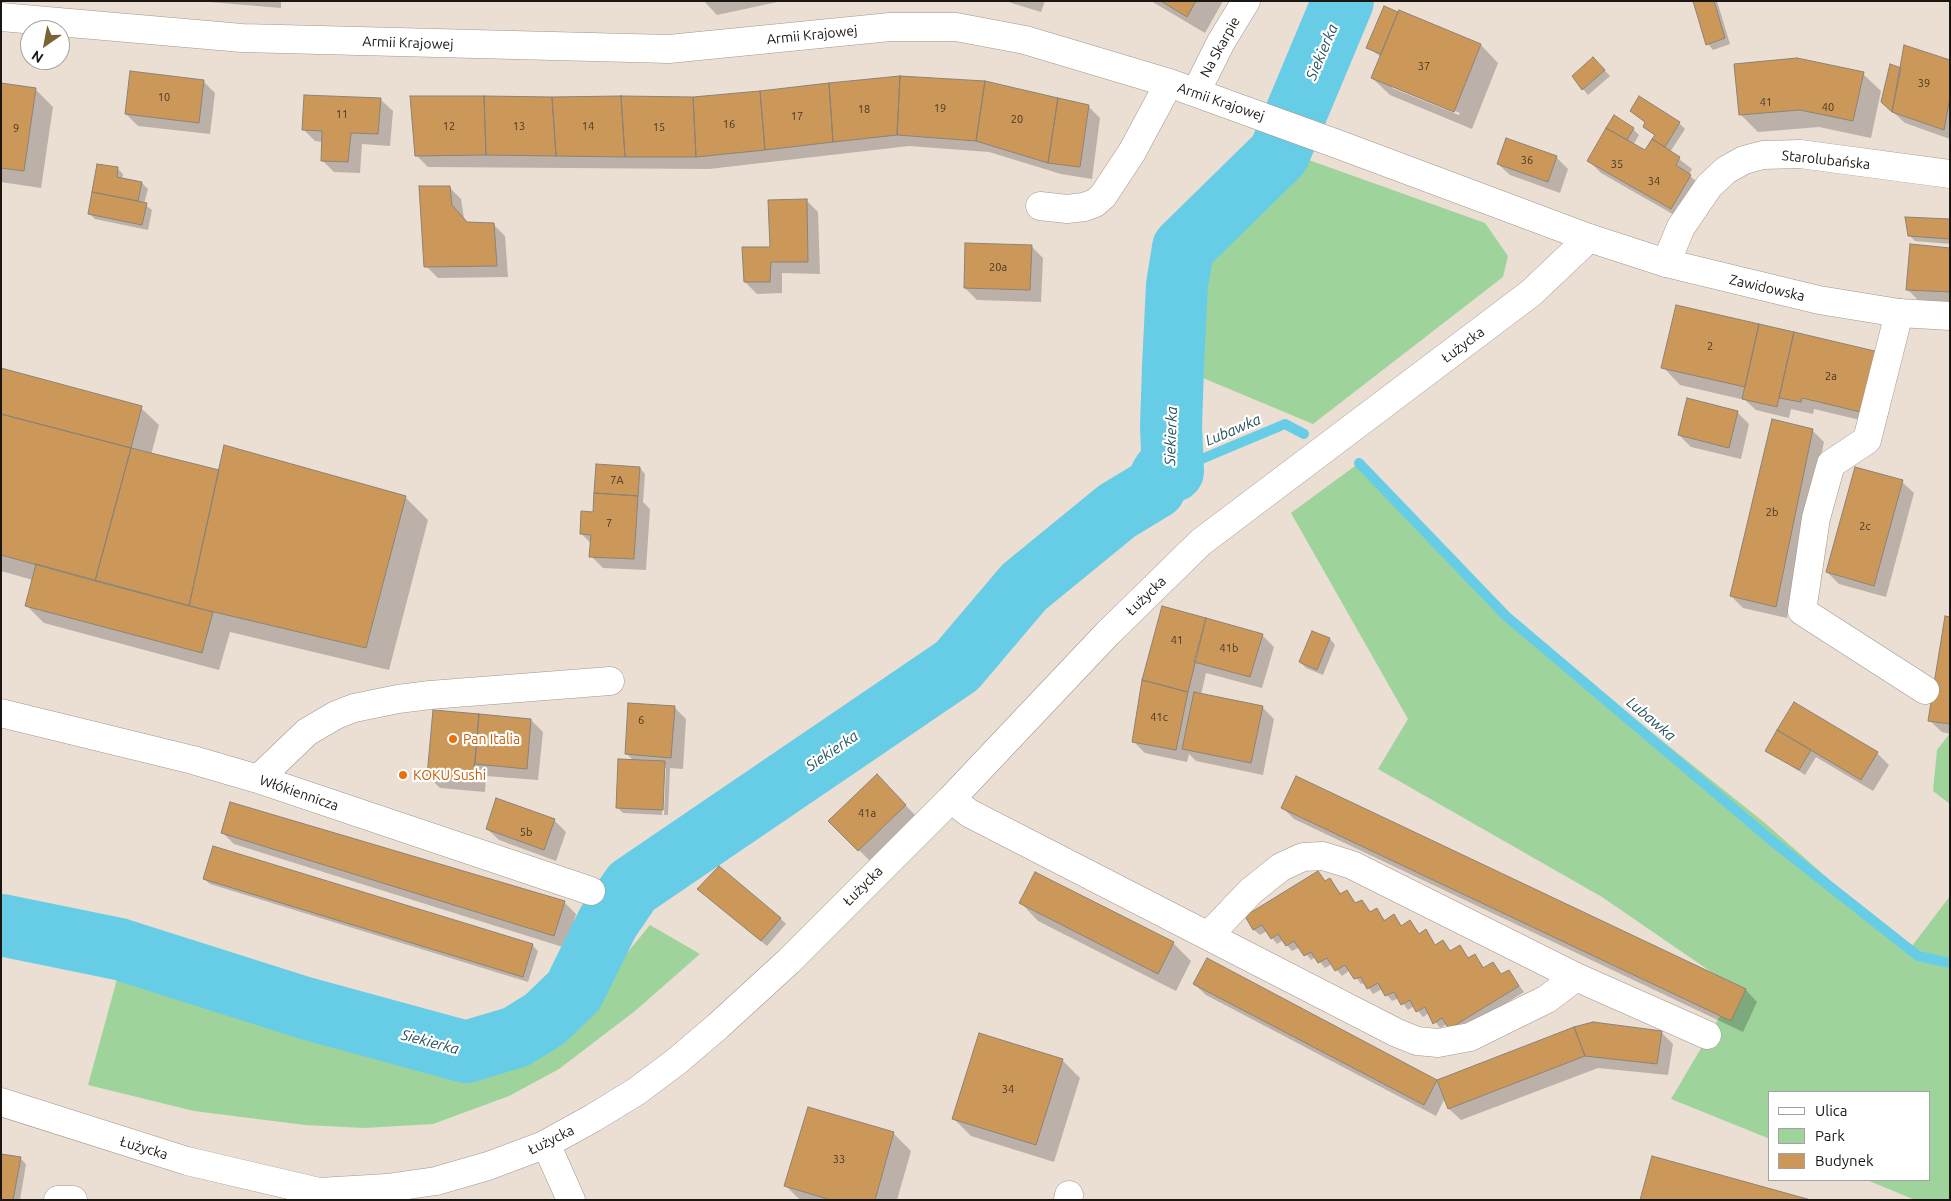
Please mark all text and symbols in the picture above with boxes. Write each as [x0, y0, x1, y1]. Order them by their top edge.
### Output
street label: Na Skarpie [1197, 14, 1243, 80]
north arrow [20, 20, 70, 70]
water label: Siekierka [1302, 21, 1342, 83]
street label: Armii Krajowej [766, 22, 858, 48]
street label: Armii Krajowej [362, 33, 454, 53]
text: N [29, 47, 46, 66]
house number: 37 [1418, 59, 1430, 73]
house number: 39 [1918, 76, 1930, 90]
street label: Armii Krajowej [1175, 79, 1267, 125]
house number: 10 [158, 90, 170, 104]
house number: 41 [1760, 95, 1772, 109]
house number: 40 [1822, 100, 1834, 114]
house number: 19 [934, 101, 946, 115]
house number: 18 [858, 102, 870, 116]
house number: 11 [336, 107, 348, 121]
house number: 17 [791, 109, 803, 123]
house number: 20 [1011, 112, 1023, 126]
house number: 16 [723, 117, 735, 131]
house number: 12 [443, 119, 455, 133]
house number: 13 [513, 119, 525, 133]
house number: 14 [582, 119, 594, 133]
house number: 15 [653, 120, 665, 134]
house number: 9 [13, 121, 19, 135]
street label: Starolubańska [1781, 147, 1871, 173]
house number: 36 [1521, 153, 1533, 167]
house number: 35 [1611, 157, 1623, 171]
house number: 34 [1648, 174, 1660, 188]
house number: 20a [989, 260, 1007, 274]
street label: Zawidowska [1728, 271, 1806, 305]
street label: Łużycka [1438, 323, 1488, 367]
house number: 2 [1707, 339, 1713, 353]
house number: 2a [1825, 369, 1837, 383]
water label: Siekierka [1161, 406, 1181, 466]
water label: Lubawka [1203, 410, 1263, 450]
house number: 7A [610, 473, 624, 487]
house number: 2b [1766, 505, 1778, 519]
house number: 7 [606, 516, 612, 530]
house number: 2c [1859, 519, 1871, 533]
street label: Łużycka [1122, 573, 1170, 619]
house number: 41 [1171, 633, 1183, 647]
house number: 41b [1220, 641, 1238, 655]
water label: Lubawka [1623, 693, 1679, 745]
house number: 41c [1150, 710, 1168, 724]
house number: 6 [638, 713, 644, 727]
water label: Siekierka [802, 727, 862, 775]
place label: Pan Italia [463, 731, 520, 747]
marker: Pan Italia [447, 733, 459, 745]
place label: KOKU Sushi [413, 767, 486, 783]
marker: KOKU Sushi [397, 769, 409, 781]
street label: Włókiennicza [257, 772, 341, 814]
house number: 41a [858, 806, 876, 820]
house number: 5b [520, 825, 532, 839]
street label: Łużycka [840, 863, 886, 909]
water label: Siekierka [399, 1026, 461, 1058]
house number: 34 [1002, 1082, 1014, 1096]
legend [1768, 1091, 1931, 1181]
text: Ulica [1815, 1102, 1847, 1119]
street label: Łużycka [525, 1122, 577, 1158]
text: Park [1815, 1127, 1845, 1144]
street label: Łużycka [118, 1133, 170, 1163]
house number: 33 [833, 1152, 845, 1166]
text: Budynek [1815, 1152, 1874, 1169]

